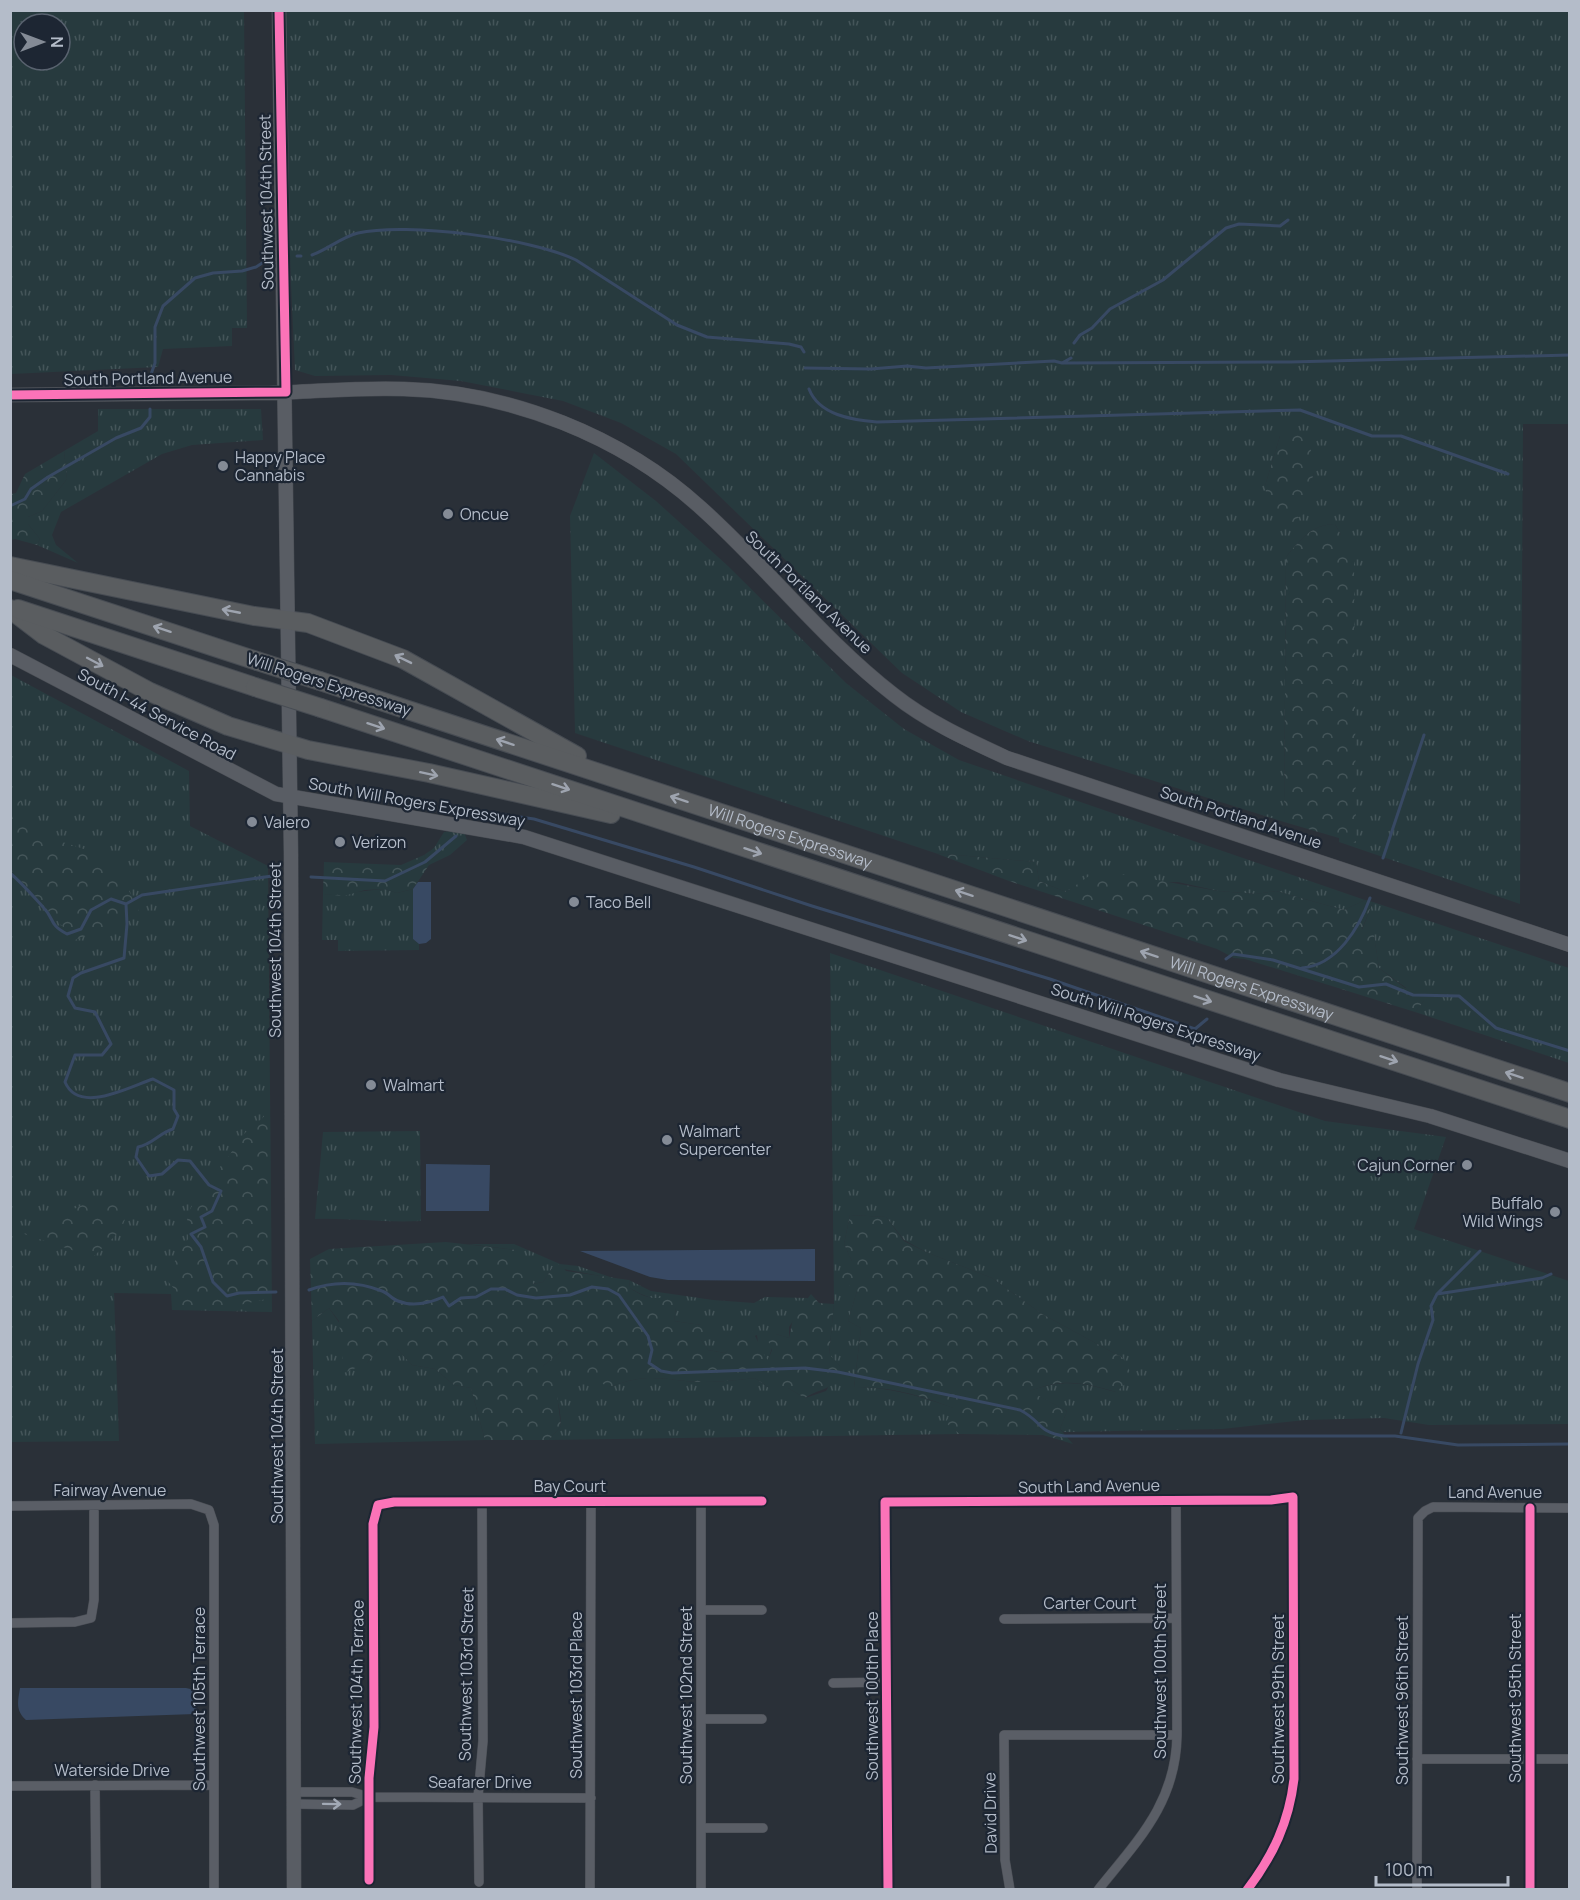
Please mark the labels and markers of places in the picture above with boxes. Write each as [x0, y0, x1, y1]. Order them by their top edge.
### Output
place label: Happy Place Cannabis [235, 446, 325, 486]
marker: Happy Place Cannabis [216, 459, 230, 473]
place label: Oncue [460, 503, 509, 525]
marker: Oncue [441, 507, 455, 521]
place label: Valero [264, 811, 310, 833]
marker: Valero [245, 815, 259, 829]
place label: Verizon [352, 831, 406, 853]
marker: Verizon [333, 835, 347, 849]
place label: Taco Bell [586, 891, 651, 913]
marker: Taco Bell [567, 895, 581, 909]
place label: Walmart [383, 1074, 445, 1096]
marker: Walmart [364, 1078, 378, 1092]
place label: Walmart Supercenter [679, 1120, 771, 1160]
marker: Walmart Supercenter [660, 1133, 674, 1147]
place label: Cajun Corner [1357, 1154, 1455, 1176]
marker: Cajun Corner [1460, 1158, 1474, 1172]
place label: Buffalo Wild Wings [1462, 1192, 1543, 1232]
marker: Buffalo Wild Wings [1548, 1205, 1562, 1219]

